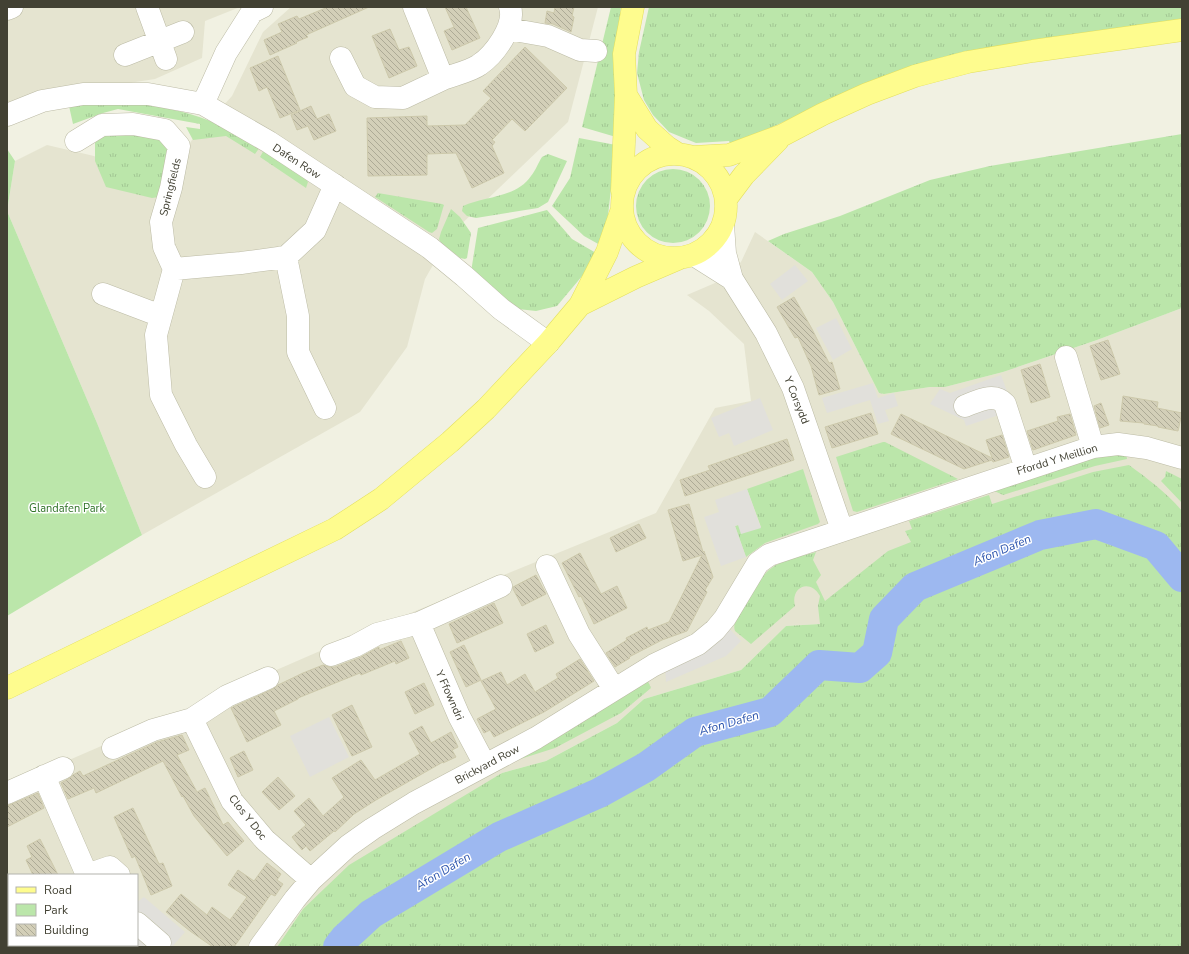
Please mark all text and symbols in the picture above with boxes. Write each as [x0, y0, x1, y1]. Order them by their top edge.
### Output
street label: Dafen Row [270, 140, 324, 183]
street label: Springfields [156, 157, 185, 218]
street label: Y Corsydd [780, 373, 813, 426]
street label: Ffordd Y Meillion [1015, 440, 1099, 479]
park label: Glandafen Park [29, 501, 105, 516]
water label: Afon Dafen [970, 531, 1034, 570]
street label: Y Ffowndri [431, 667, 467, 723]
water label: Afon Dafen [696, 707, 761, 739]
street label: Brickyard Row [452, 741, 522, 788]
street label: Clos Y Doc [225, 792, 270, 843]
water label: Afon Dafen [412, 848, 474, 894]
legend [8, 874, 138, 946]
text: Road [44, 882, 72, 898]
text: Park [44, 902, 69, 918]
text: Building [44, 922, 89, 938]

